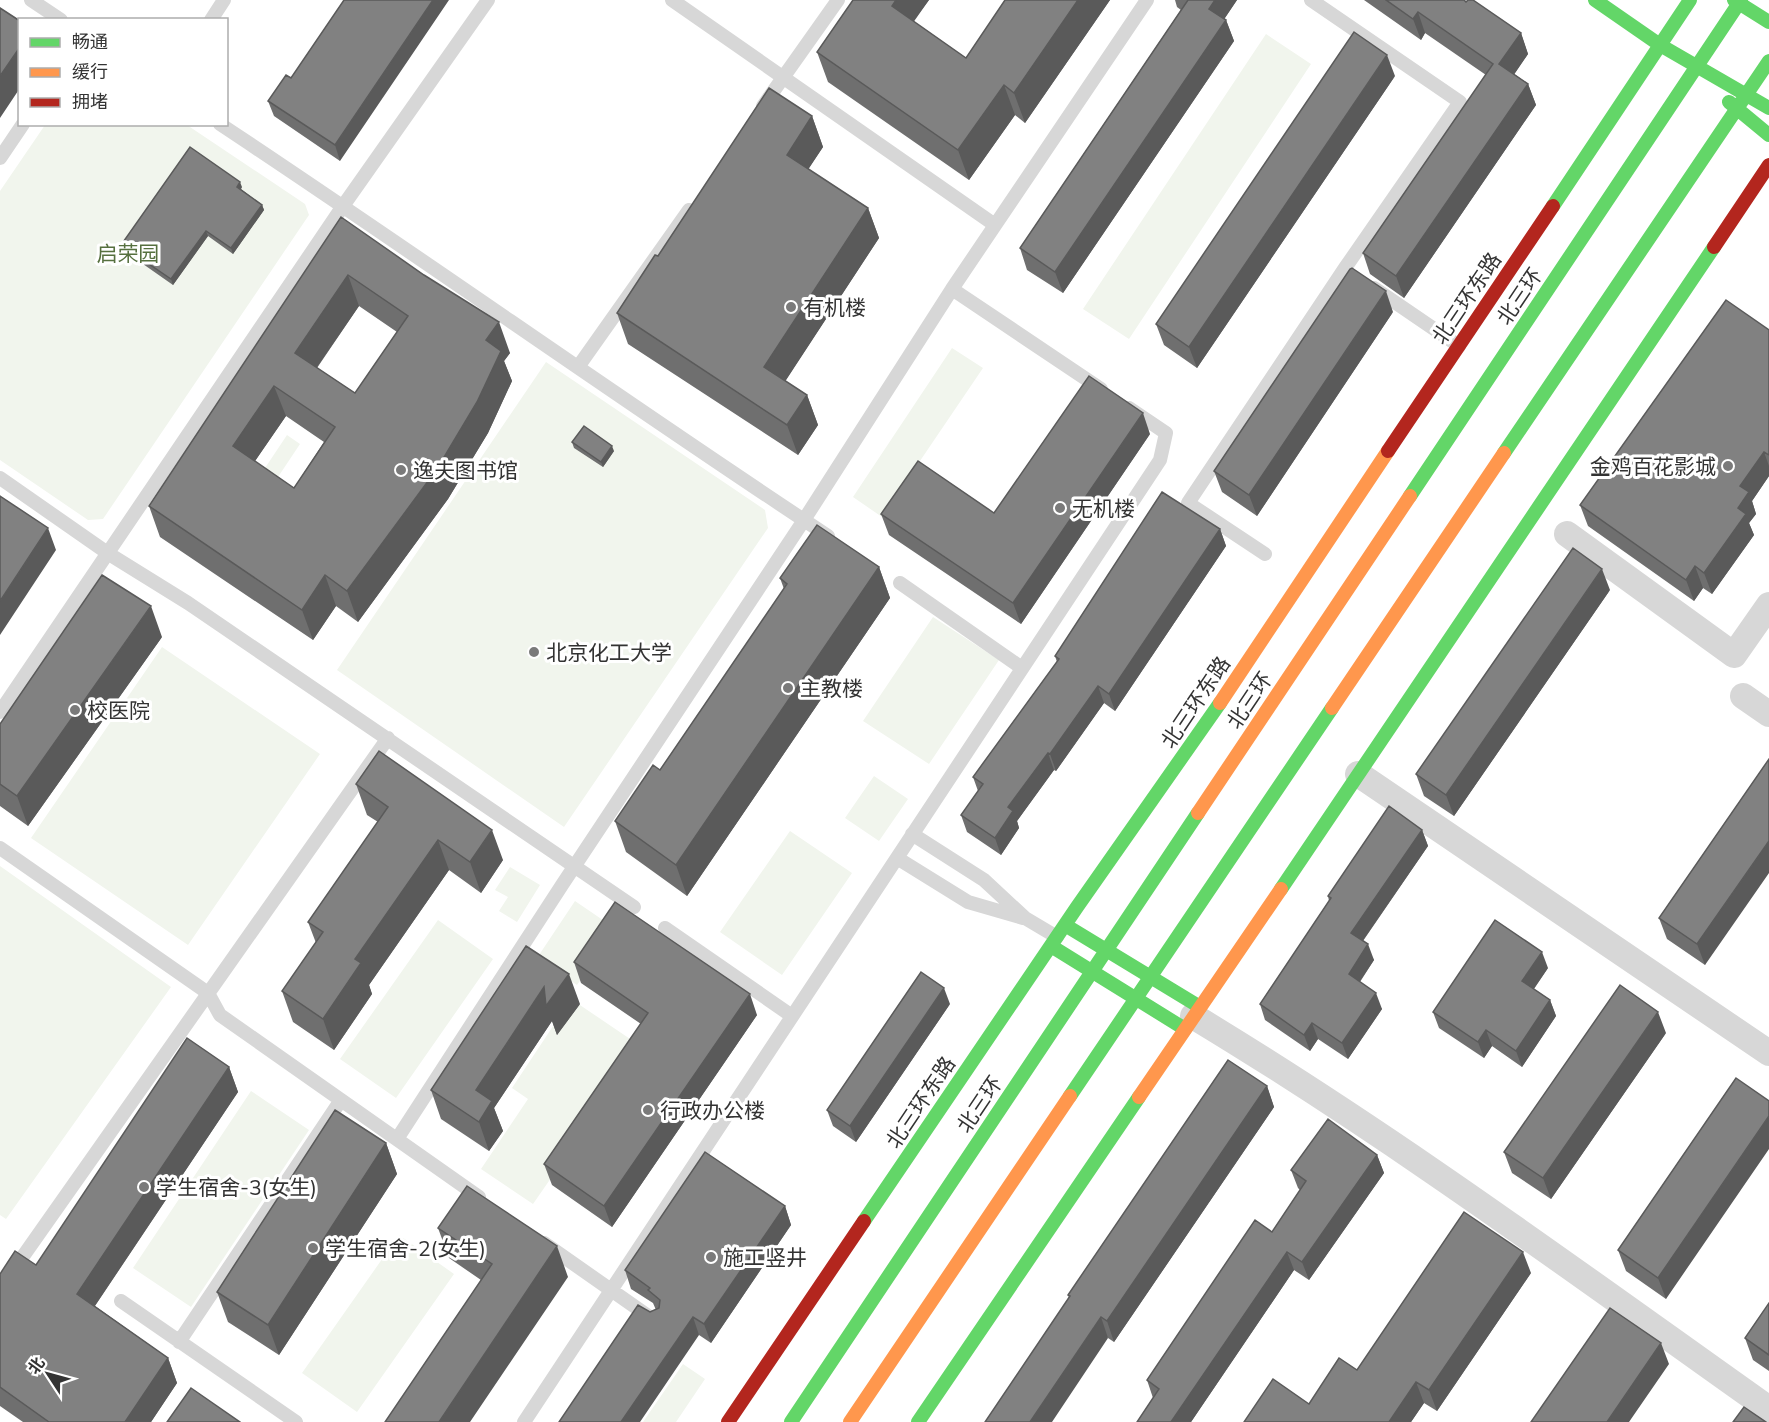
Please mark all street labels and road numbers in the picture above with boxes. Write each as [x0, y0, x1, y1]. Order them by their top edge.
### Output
street label: 北三环东路 [1426, 247, 1506, 349]
street label: 北三环 [1491, 263, 1547, 329]
street label: 北三环东路 [1155, 651, 1235, 753]
street label: 北三环 [1221, 667, 1277, 733]
street label: 北三环东路 [880, 1051, 960, 1153]
street label: 北三环 [951, 1071, 1007, 1137]

